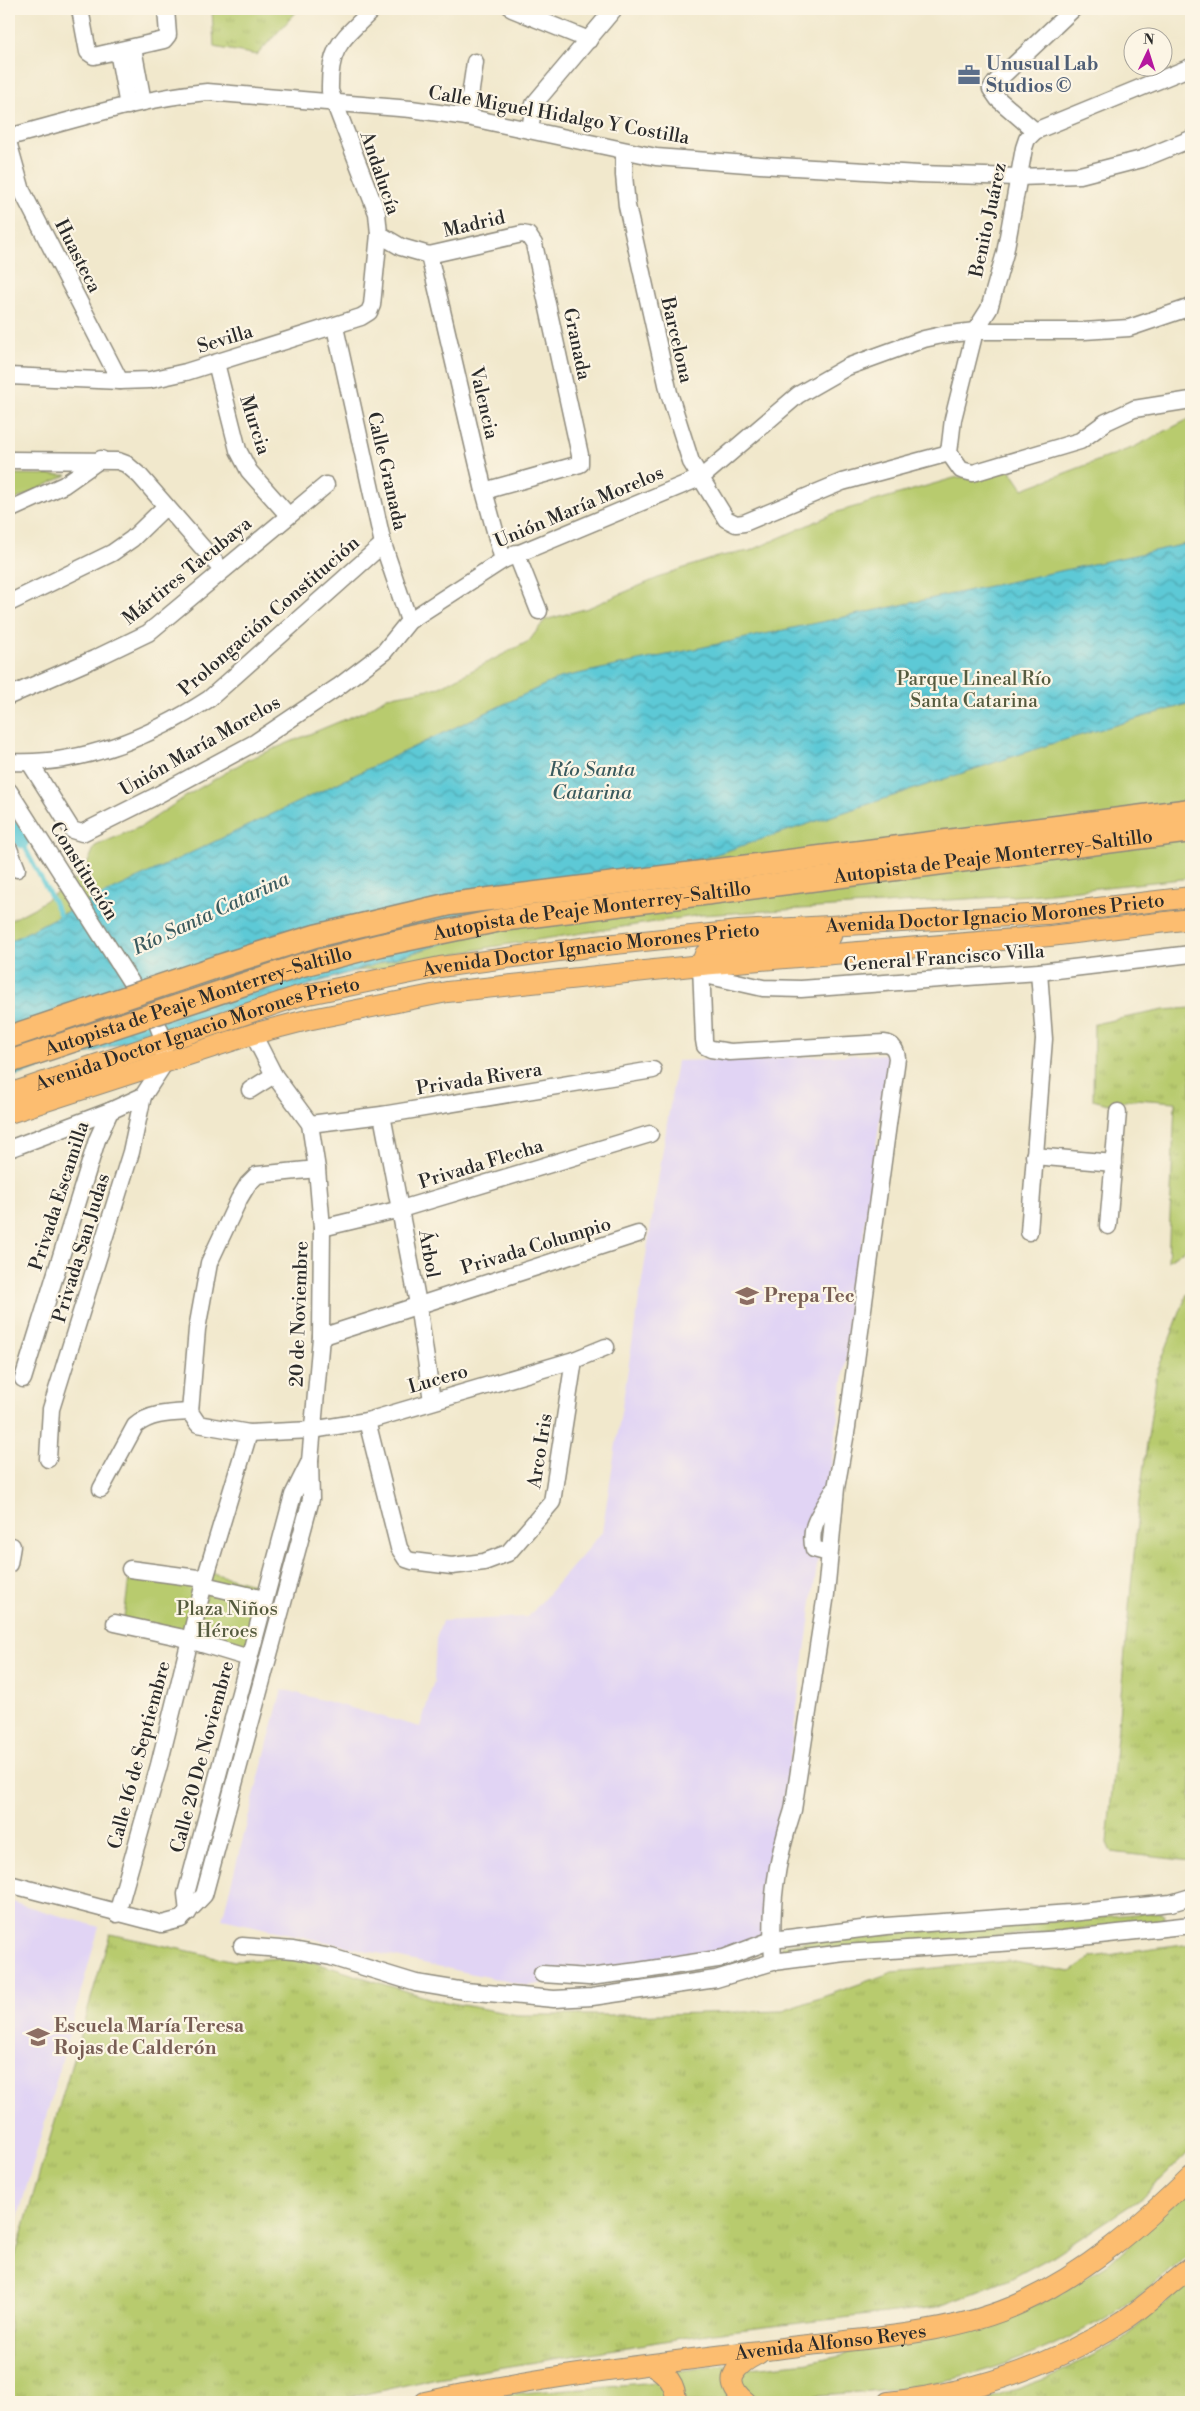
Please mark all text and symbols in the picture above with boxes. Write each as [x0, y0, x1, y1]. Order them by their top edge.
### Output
north arrow [1122, 28, 1172, 78]
text: N [1143, 31, 1155, 49]
place label: Unusual Lab Studios © [986, 52, 1099, 98]
office icon: Unusual Lab Studios © [956, 62, 982, 88]
street label: Calle Miguel Hidalgo Y Costilla [427, 80, 692, 150]
street label: Andalucía [354, 127, 406, 218]
street label: Benito Juárez [964, 160, 1012, 281]
street label: Madrid [441, 205, 508, 243]
street label: Huasteca [49, 215, 107, 297]
street label: Barcelona [655, 294, 699, 386]
street label: Granada [558, 306, 596, 383]
street label: Sevilla [194, 319, 256, 359]
street label: Valencia [464, 363, 504, 442]
street label: Murcia [234, 392, 276, 458]
street label: Calle Granada [362, 410, 412, 533]
street label: Unión María Morelos [491, 460, 667, 554]
street label: Mártires Tacubaya [118, 511, 257, 630]
street label: Prolongación Constitución [173, 531, 365, 701]
park label: Parque Lineal Río Santa Catarina [897, 667, 1051, 713]
street label: Unión María Morelos [115, 690, 285, 802]
water label: Río Santa Catarina [548, 758, 636, 806]
street label: Constitución [44, 817, 124, 925]
street label: Autopista de Peaje Monterrey-Saltillo [831, 824, 1154, 889]
water label: Río Santa Catarina [128, 866, 294, 962]
street label: Autopista de Peaje Monterrey-Saltillo [430, 876, 752, 946]
street label: Avenida Doctor Ignacio Morones Prieto [824, 888, 1166, 938]
street label: Avenida Doctor Ignacio Morones Prieto [419, 918, 760, 983]
street label: General Francisco Villa [843, 939, 1046, 977]
street label: Autopista de Peaje Monterrey-Saltillo [41, 941, 354, 1062]
street label: Avenida Doctor Ignacio Morones Prieto [31, 972, 362, 1097]
street label: Privada Rivera [414, 1057, 544, 1101]
street label: Privada Escamilla [24, 1118, 95, 1274]
street label: Privada Flecha [416, 1134, 547, 1194]
street label: Privada San Judas [47, 1171, 115, 1325]
street label: Privada Columpio [458, 1212, 614, 1280]
street label: Árbol [413, 1227, 446, 1280]
street label: 20 de Noviembre [284, 1240, 314, 1388]
school or university icon: Prepa Tec [734, 1283, 760, 1309]
place label: Prepa Tec [764, 1284, 855, 1308]
street label: Lucero [405, 1359, 471, 1399]
street label: Arco Iris [522, 1412, 558, 1491]
park label: Plaza Niños Héroes [176, 1597, 278, 1643]
street label: Calle 16 de Septiembre [102, 1658, 176, 1852]
street label: Calle 20 De Noviembre [165, 1658, 239, 1856]
place label: Escuela María Teresa Rojas de Calderón [54, 2014, 245, 2060]
school or university icon: Escuela María Teresa Rojas de Calderón [25, 2024, 51, 2050]
street label: Avenida Alfonso Reyes [733, 2319, 928, 2366]

